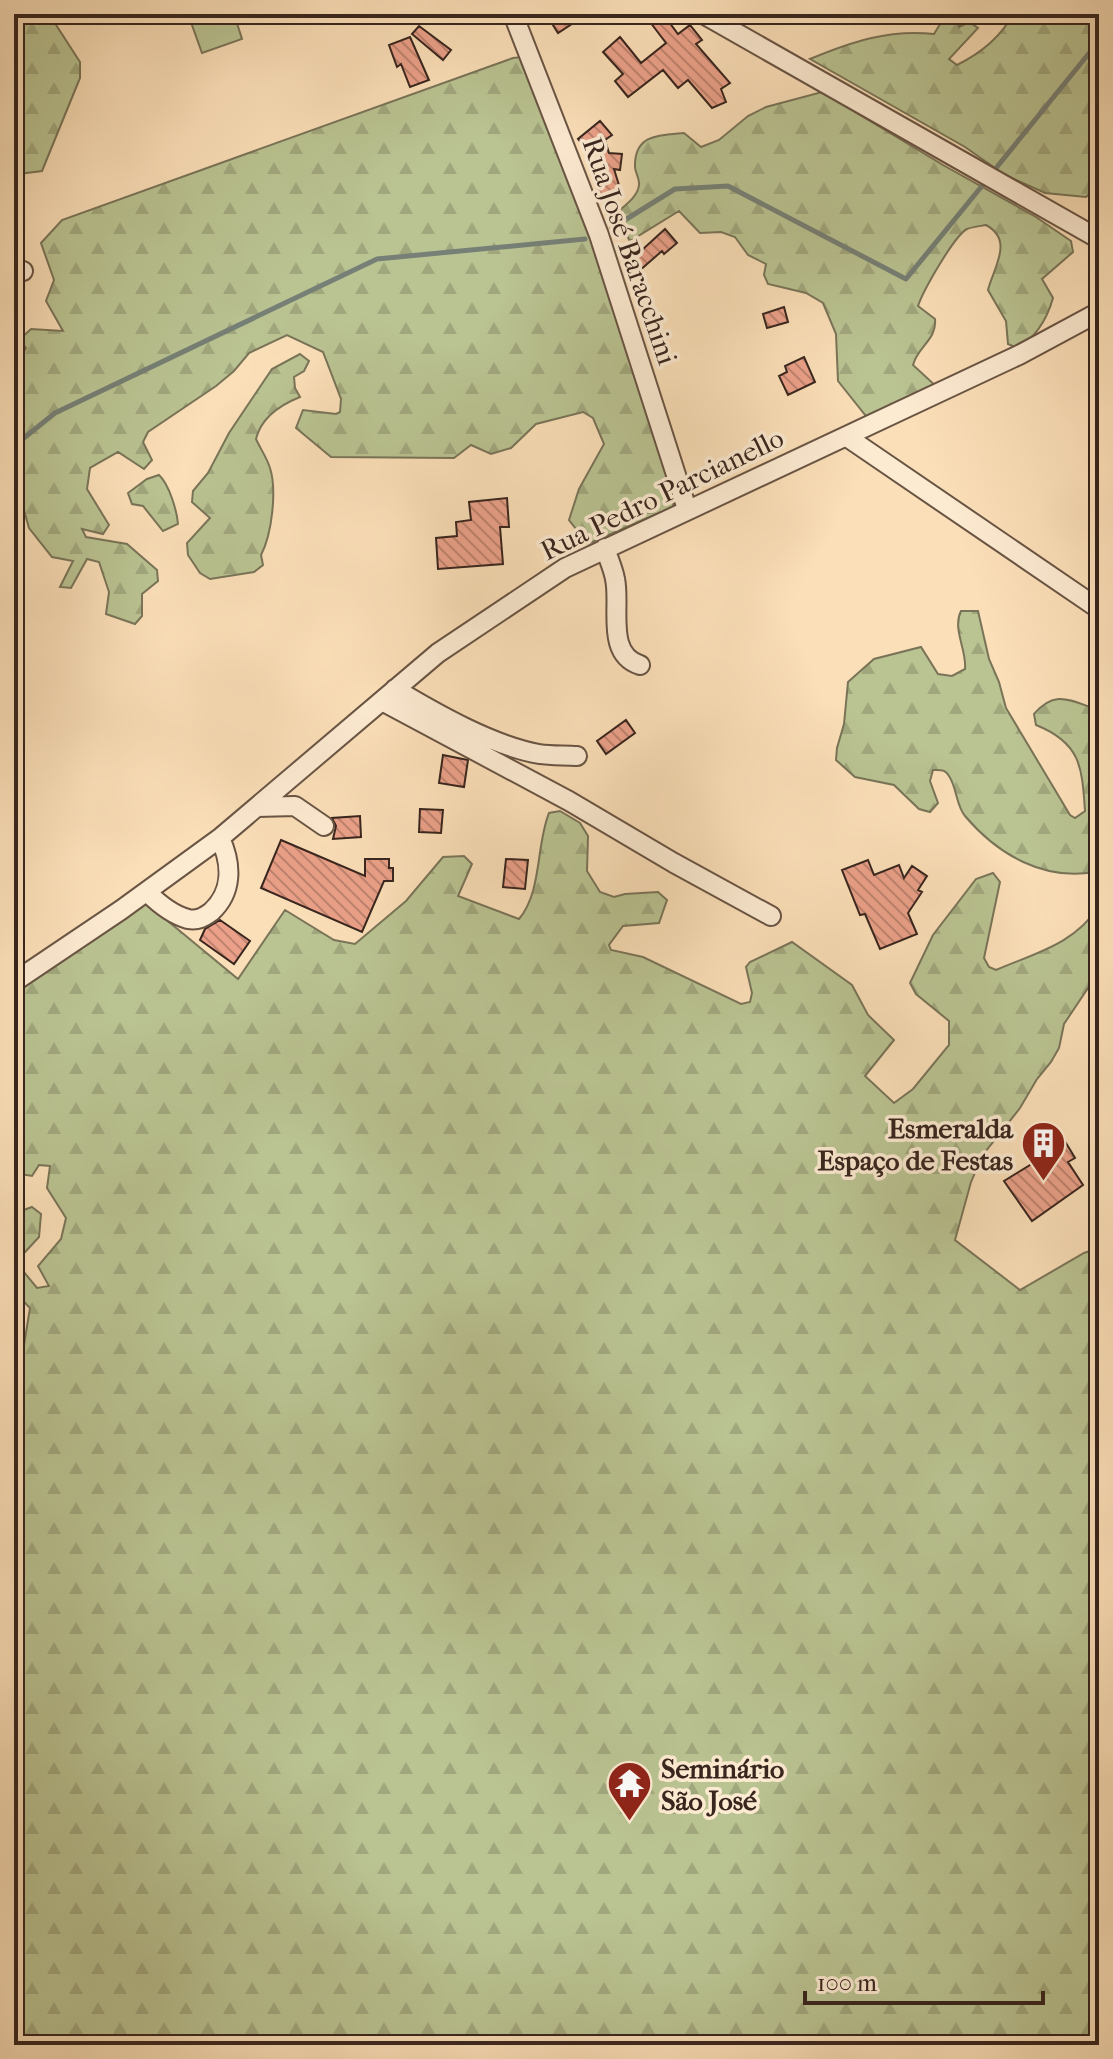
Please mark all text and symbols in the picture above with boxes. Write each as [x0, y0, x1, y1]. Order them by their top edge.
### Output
street label: Rua José Baracchini [576, 133, 684, 369]
street label: Rua Pedro Parcianello [535, 421, 789, 567]
place label: Esmeralda Espaço de Festas [817, 1112, 1014, 1178]
building icon: Esmeralda Espaço de Festas [1020, 1120, 1068, 1183]
place label: Seminário São José [661, 1752, 784, 1817]
temple icon: Seminário São José [606, 1760, 654, 1823]
scale bar [805, 1955, 1043, 2005]
text: 100 m [817, 1969, 877, 1997]

